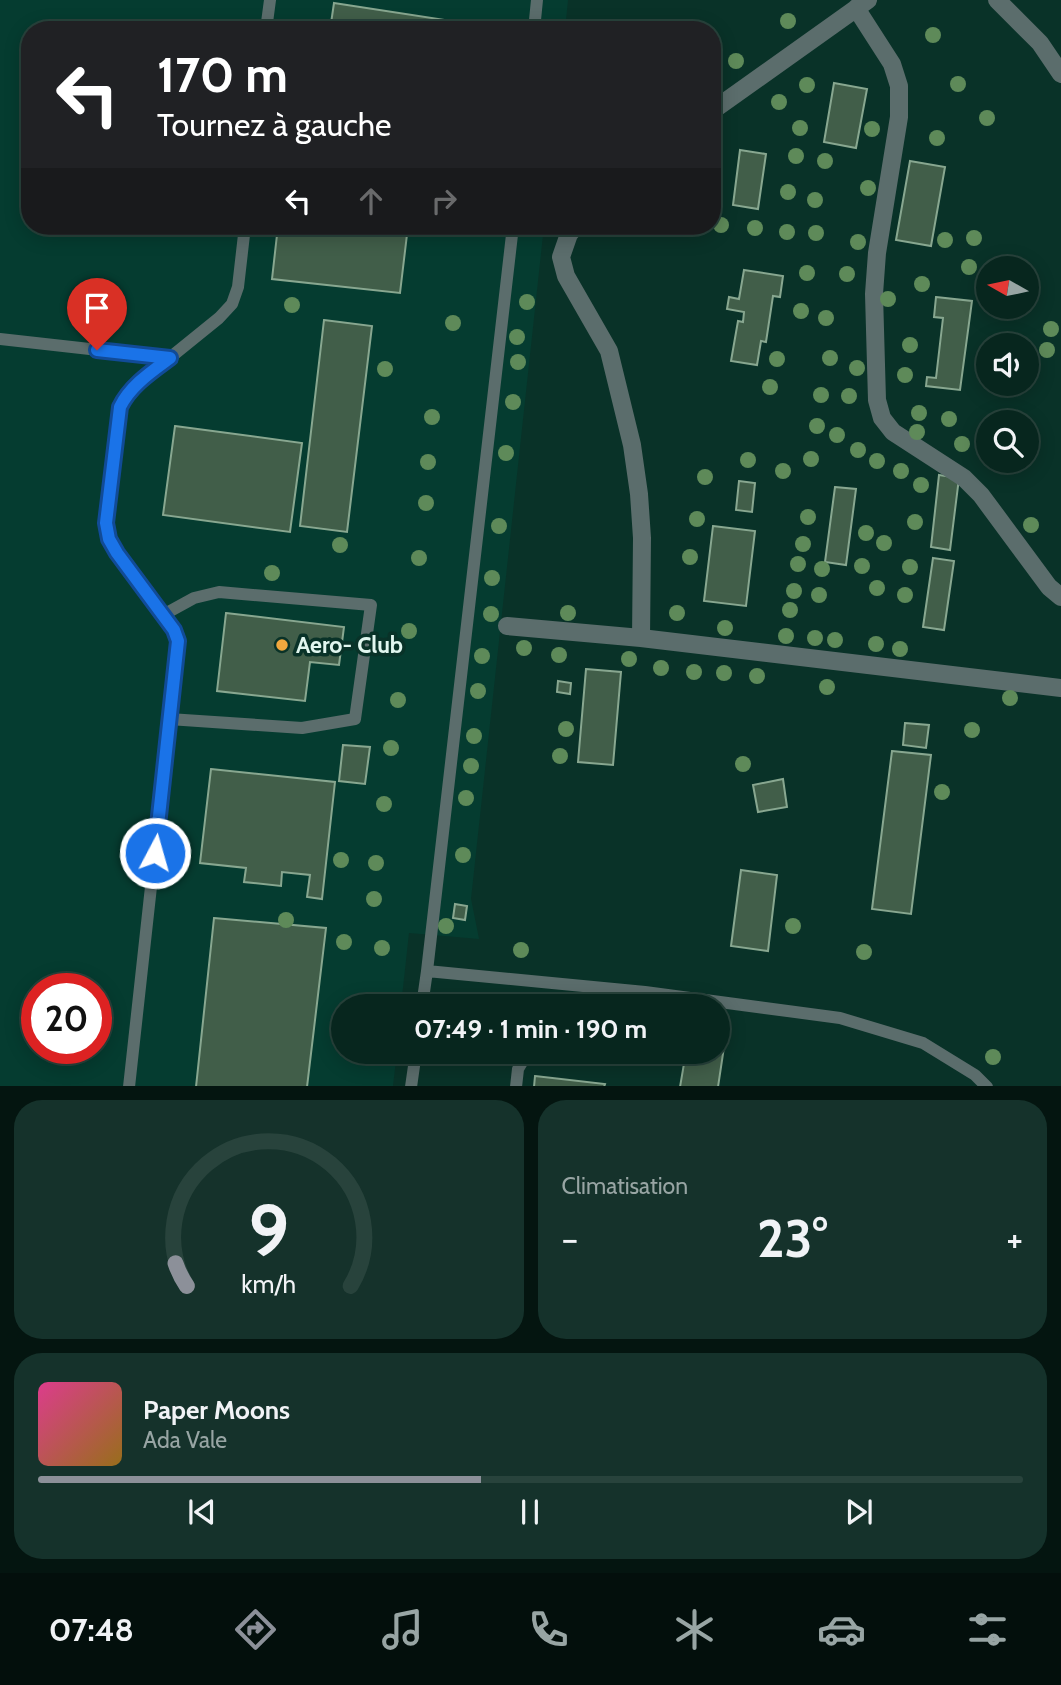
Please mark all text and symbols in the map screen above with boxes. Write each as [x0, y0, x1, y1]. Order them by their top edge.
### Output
text: 170 m [157, 45, 288, 104]
icon: left [42, 49, 133, 140]
text: Tournez à gauche [157, 105, 391, 144]
icon: left [279, 182, 317, 220]
icon: ahead [352, 182, 390, 220]
icon: right [425, 182, 463, 220]
north arrow [976, 256, 1040, 318]
map controls [976, 256, 1039, 473]
pin [67, 278, 127, 350]
icon: arrive [78, 289, 116, 327]
button: sound [976, 333, 1039, 396]
button: search [976, 410, 1039, 473]
place label: Aero- Club [296, 631, 403, 659]
marker: Aero- Club [274, 637, 290, 653]
position arrow [118, 816, 192, 890]
speed limit sign: 20 [21, 973, 112, 1064]
text: 07:49 · 1 min · 190 m [414, 1013, 647, 1045]
text: Climatisation [562, 1172, 688, 1200]
text: 9 [248, 1186, 289, 1274]
text: 23° [757, 1207, 828, 1270]
text: − [562, 1215, 578, 1262]
text: + [1006, 1215, 1023, 1262]
text: km/h [241, 1268, 296, 1298]
text: Paper Moons [143, 1394, 290, 1426]
text: Ada Vale [143, 1426, 227, 1454]
icon: previous [183, 1493, 221, 1531]
icon: pause [511, 1493, 549, 1531]
icon: next [840, 1493, 878, 1531]
icon: directions [231, 1605, 280, 1654]
icon: music [378, 1605, 427, 1654]
icon: phone [524, 1605, 573, 1654]
icon: climate [670, 1605, 719, 1654]
icon: car [817, 1605, 866, 1654]
icon: filters [963, 1605, 1012, 1654]
text: 07:48 [49, 1610, 134, 1649]

